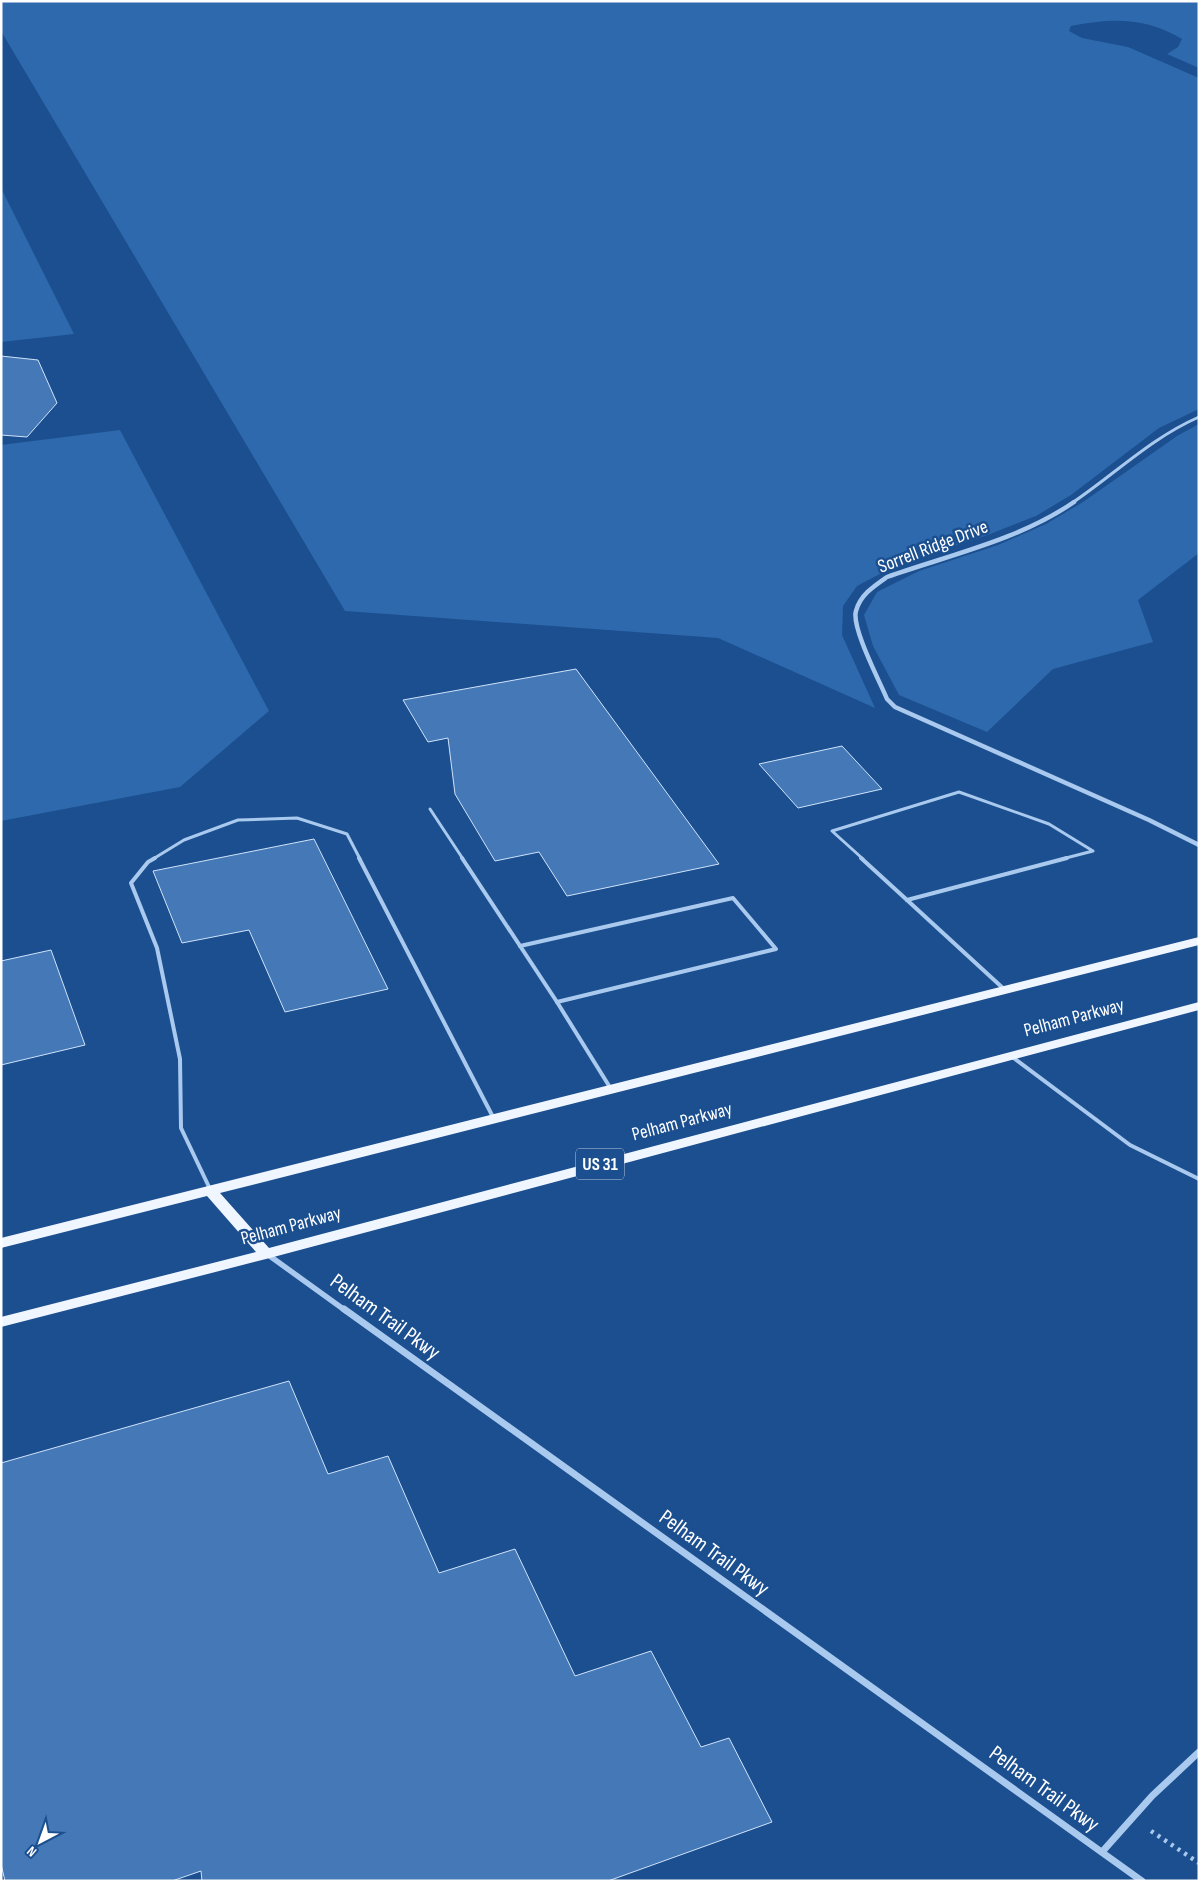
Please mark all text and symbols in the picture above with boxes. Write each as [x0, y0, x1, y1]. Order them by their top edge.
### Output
street label: Sorrell Ridge Drive [875, 515, 991, 579]
street label: Pelham Parkway [1021, 993, 1127, 1042]
street label: Pelham Parkway [629, 1097, 735, 1146]
road number: US 31 [576, 1148, 624, 1180]
street label: Pelham Parkway [238, 1201, 344, 1250]
street label: Pelham Trail Pkwy [325, 1268, 446, 1366]
street label: Pelham Trail Pkwy [654, 1504, 775, 1602]
street label: Pelham Trail Pkwy [984, 1740, 1105, 1838]
north arrow [15, 1817, 65, 1867]
text: N [23, 1843, 40, 1860]

